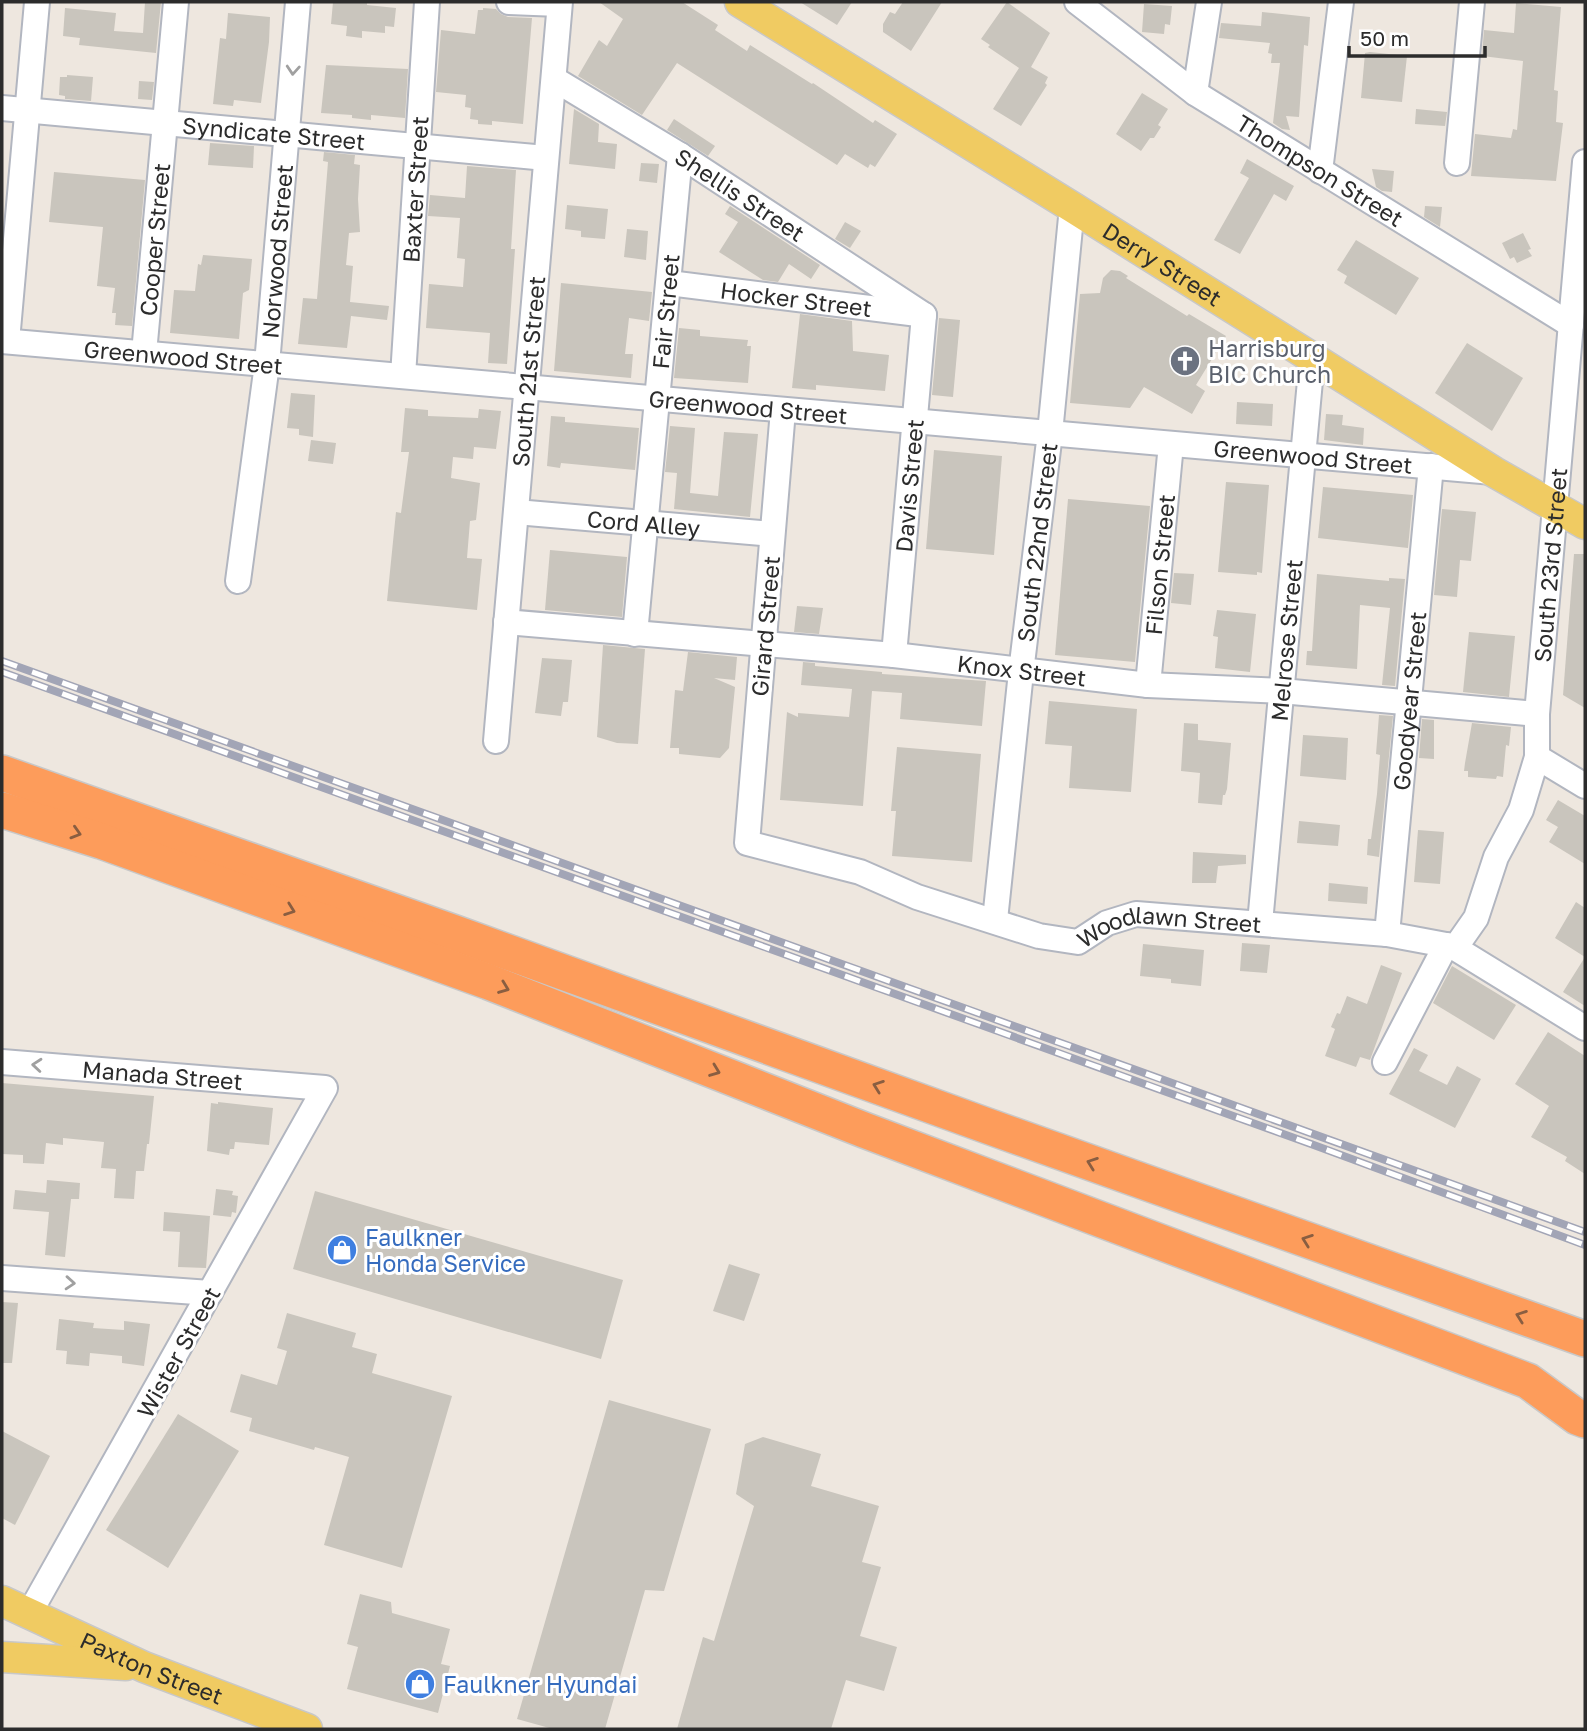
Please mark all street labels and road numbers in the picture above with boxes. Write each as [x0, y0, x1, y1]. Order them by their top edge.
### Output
street label: Thompson Street [1232, 108, 1409, 232]
street label: Syndicate Street [181, 111, 367, 155]
street label: Baxter Street [396, 115, 434, 264]
street label: Shellis Street [670, 142, 810, 247]
street label: Cooper Street [133, 162, 175, 317]
street label: Norwood Street [255, 163, 298, 340]
street label: Derry Street [1098, 216, 1227, 312]
street label: Fair Street [646, 253, 685, 370]
street label: South 21st Street [506, 275, 550, 468]
street label: Hocker Street [719, 275, 873, 322]
street label: Greenwood Street [83, 334, 284, 380]
street label: Greenwood Street [647, 384, 849, 429]
street label: Davis Street [889, 418, 929, 554]
street label: Greenwood Street [1212, 433, 1414, 479]
street label: South 22nd Street [1011, 441, 1063, 643]
street label: South 23rd Street [1528, 467, 1572, 663]
street label: Filson Street [1139, 493, 1180, 636]
street label: Cord Alley [586, 504, 701, 542]
street label: Girard Street [745, 555, 785, 697]
street label: Melrose Street [1265, 558, 1307, 722]
street label: Goodyear Street [1387, 610, 1431, 792]
street label: Knox Street [956, 649, 1088, 692]
street label: Woodlawn Street [1071, 900, 1263, 953]
street label: Manada Street [81, 1055, 244, 1095]
street label: Wister Street [130, 1281, 226, 1423]
street label: Paxton Street [76, 1625, 227, 1710]

